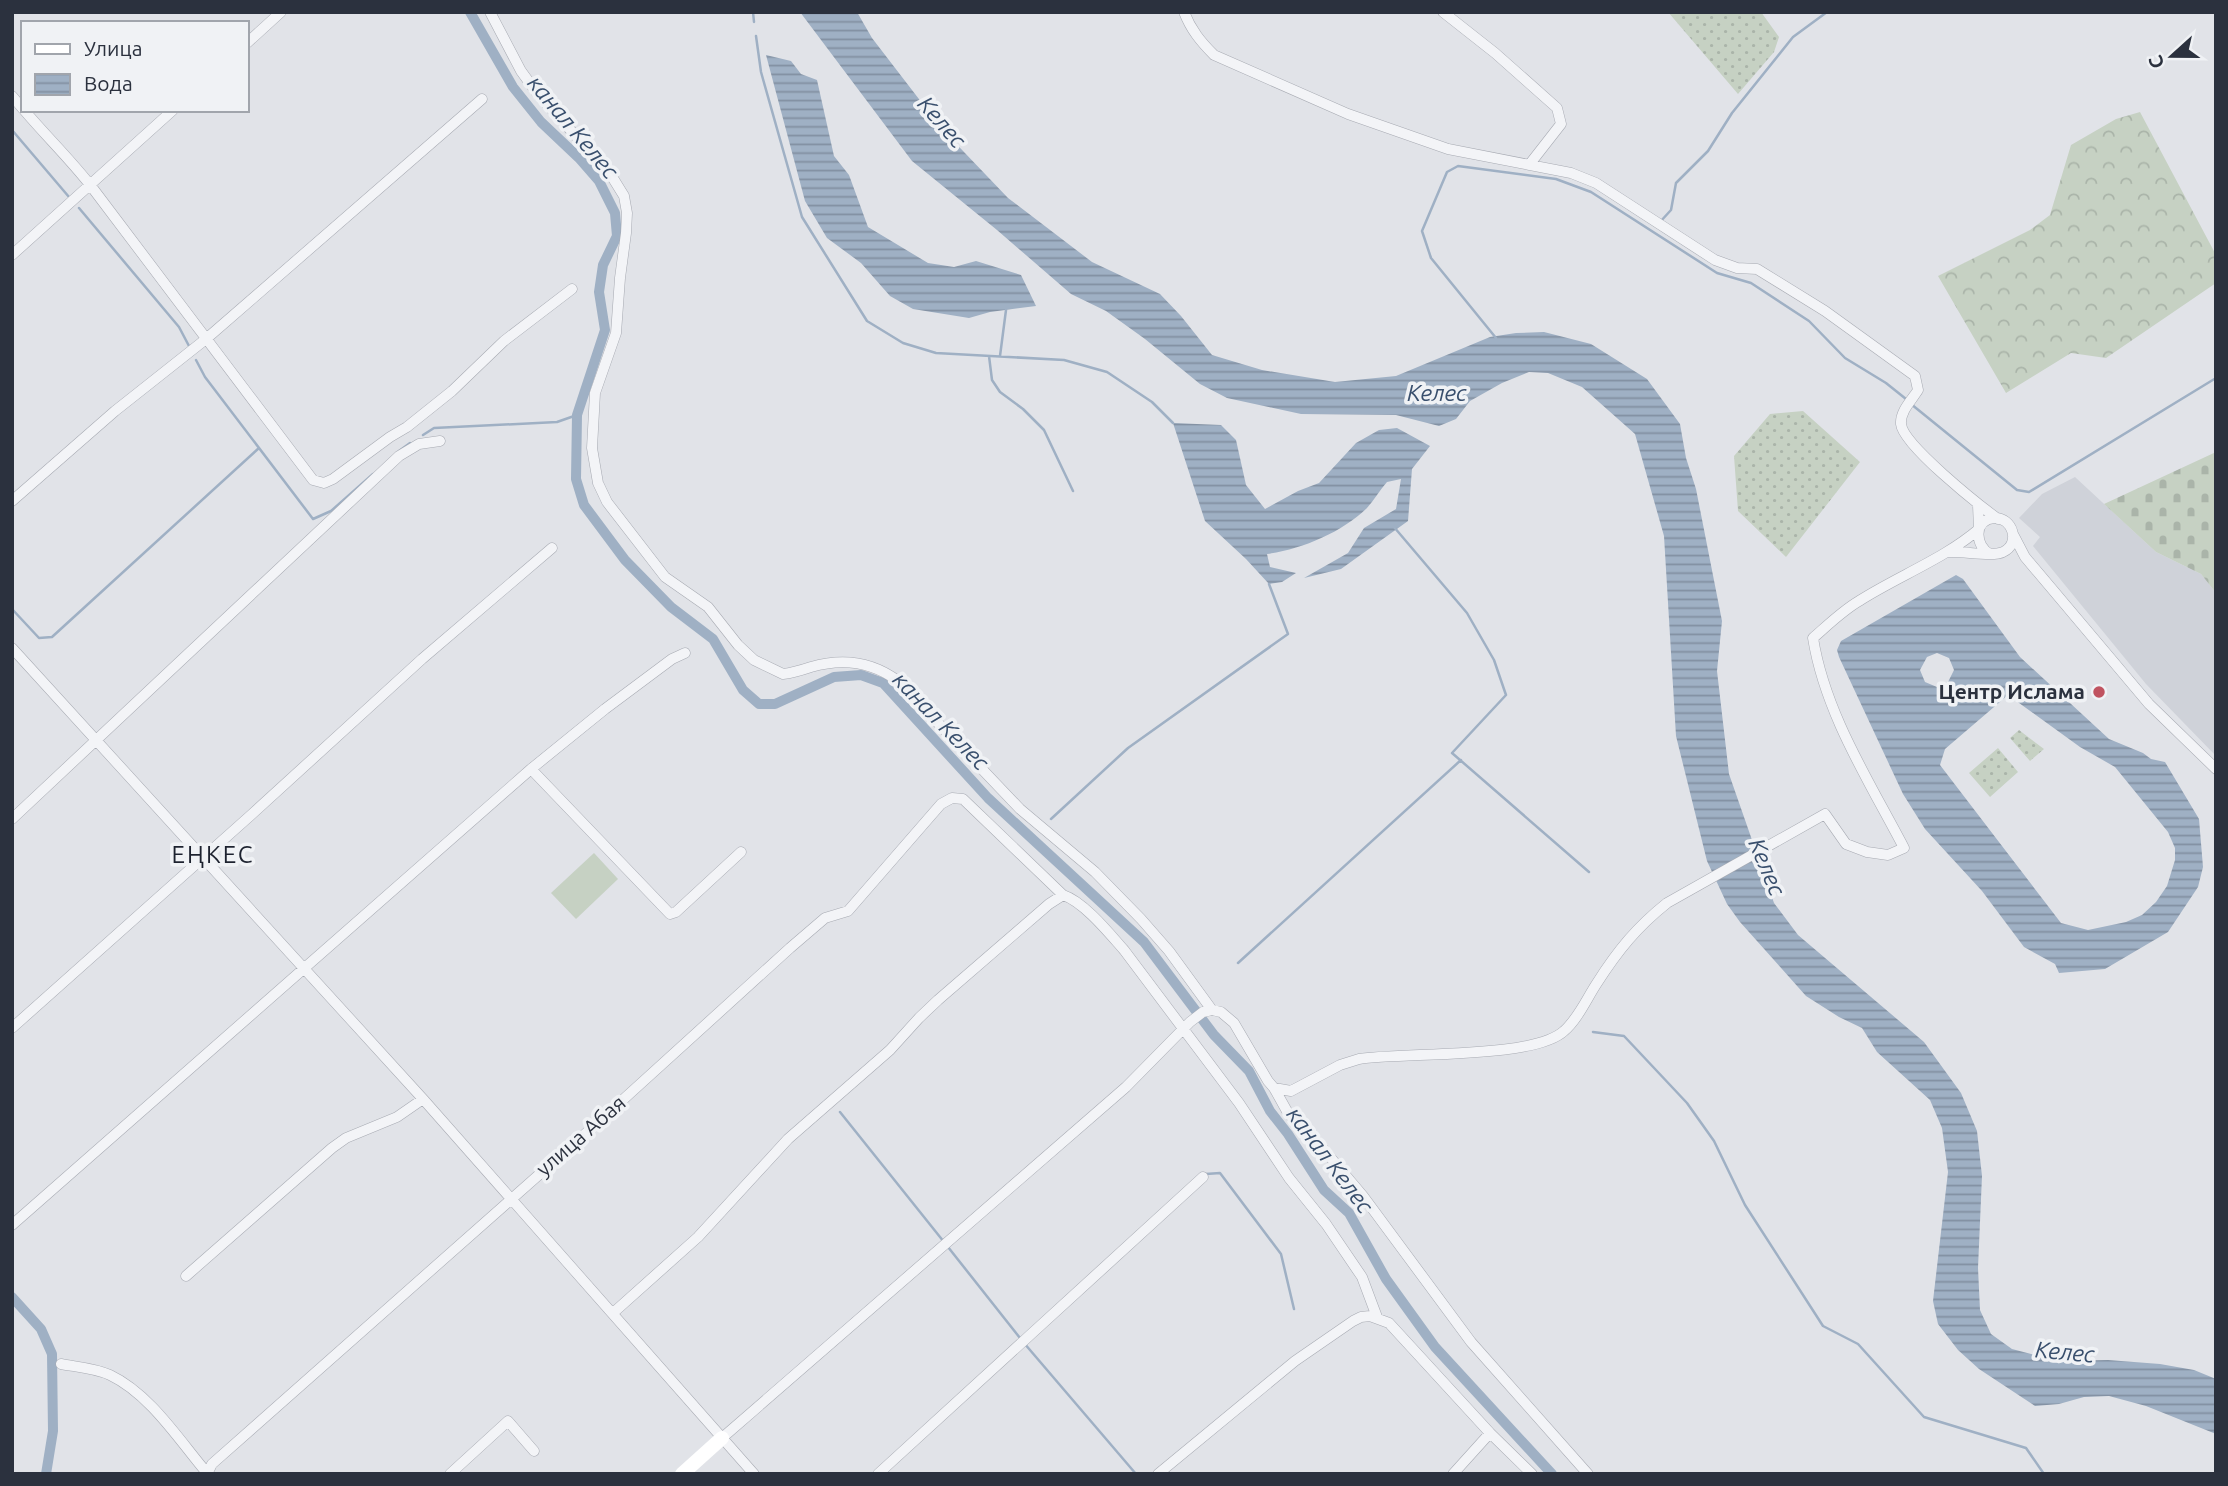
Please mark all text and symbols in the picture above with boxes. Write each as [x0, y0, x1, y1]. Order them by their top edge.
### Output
legend [21, 21, 248, 112]
north arrow [2137, 21, 2207, 91]
text: Улица [84, 36, 142, 60]
text: С [2144, 52, 2169, 72]
water label: канал Келес [523, 70, 624, 183]
text: Вода [84, 71, 133, 95]
water label: Келес [913, 91, 972, 153]
water label: Келес [1407, 380, 1467, 405]
water label: канал Келес [888, 666, 994, 775]
place label: Центр Ислама [1939, 679, 2085, 703]
marker: Центр Ислама [2091, 684, 2107, 700]
water label: Келес [1744, 834, 1791, 899]
district label: ЕҢКЕС [171, 841, 255, 868]
street label: улица Абая [531, 1090, 630, 1180]
water label: канал Келес [1282, 1102, 1379, 1218]
water label: Келес [2034, 1336, 2096, 1367]

